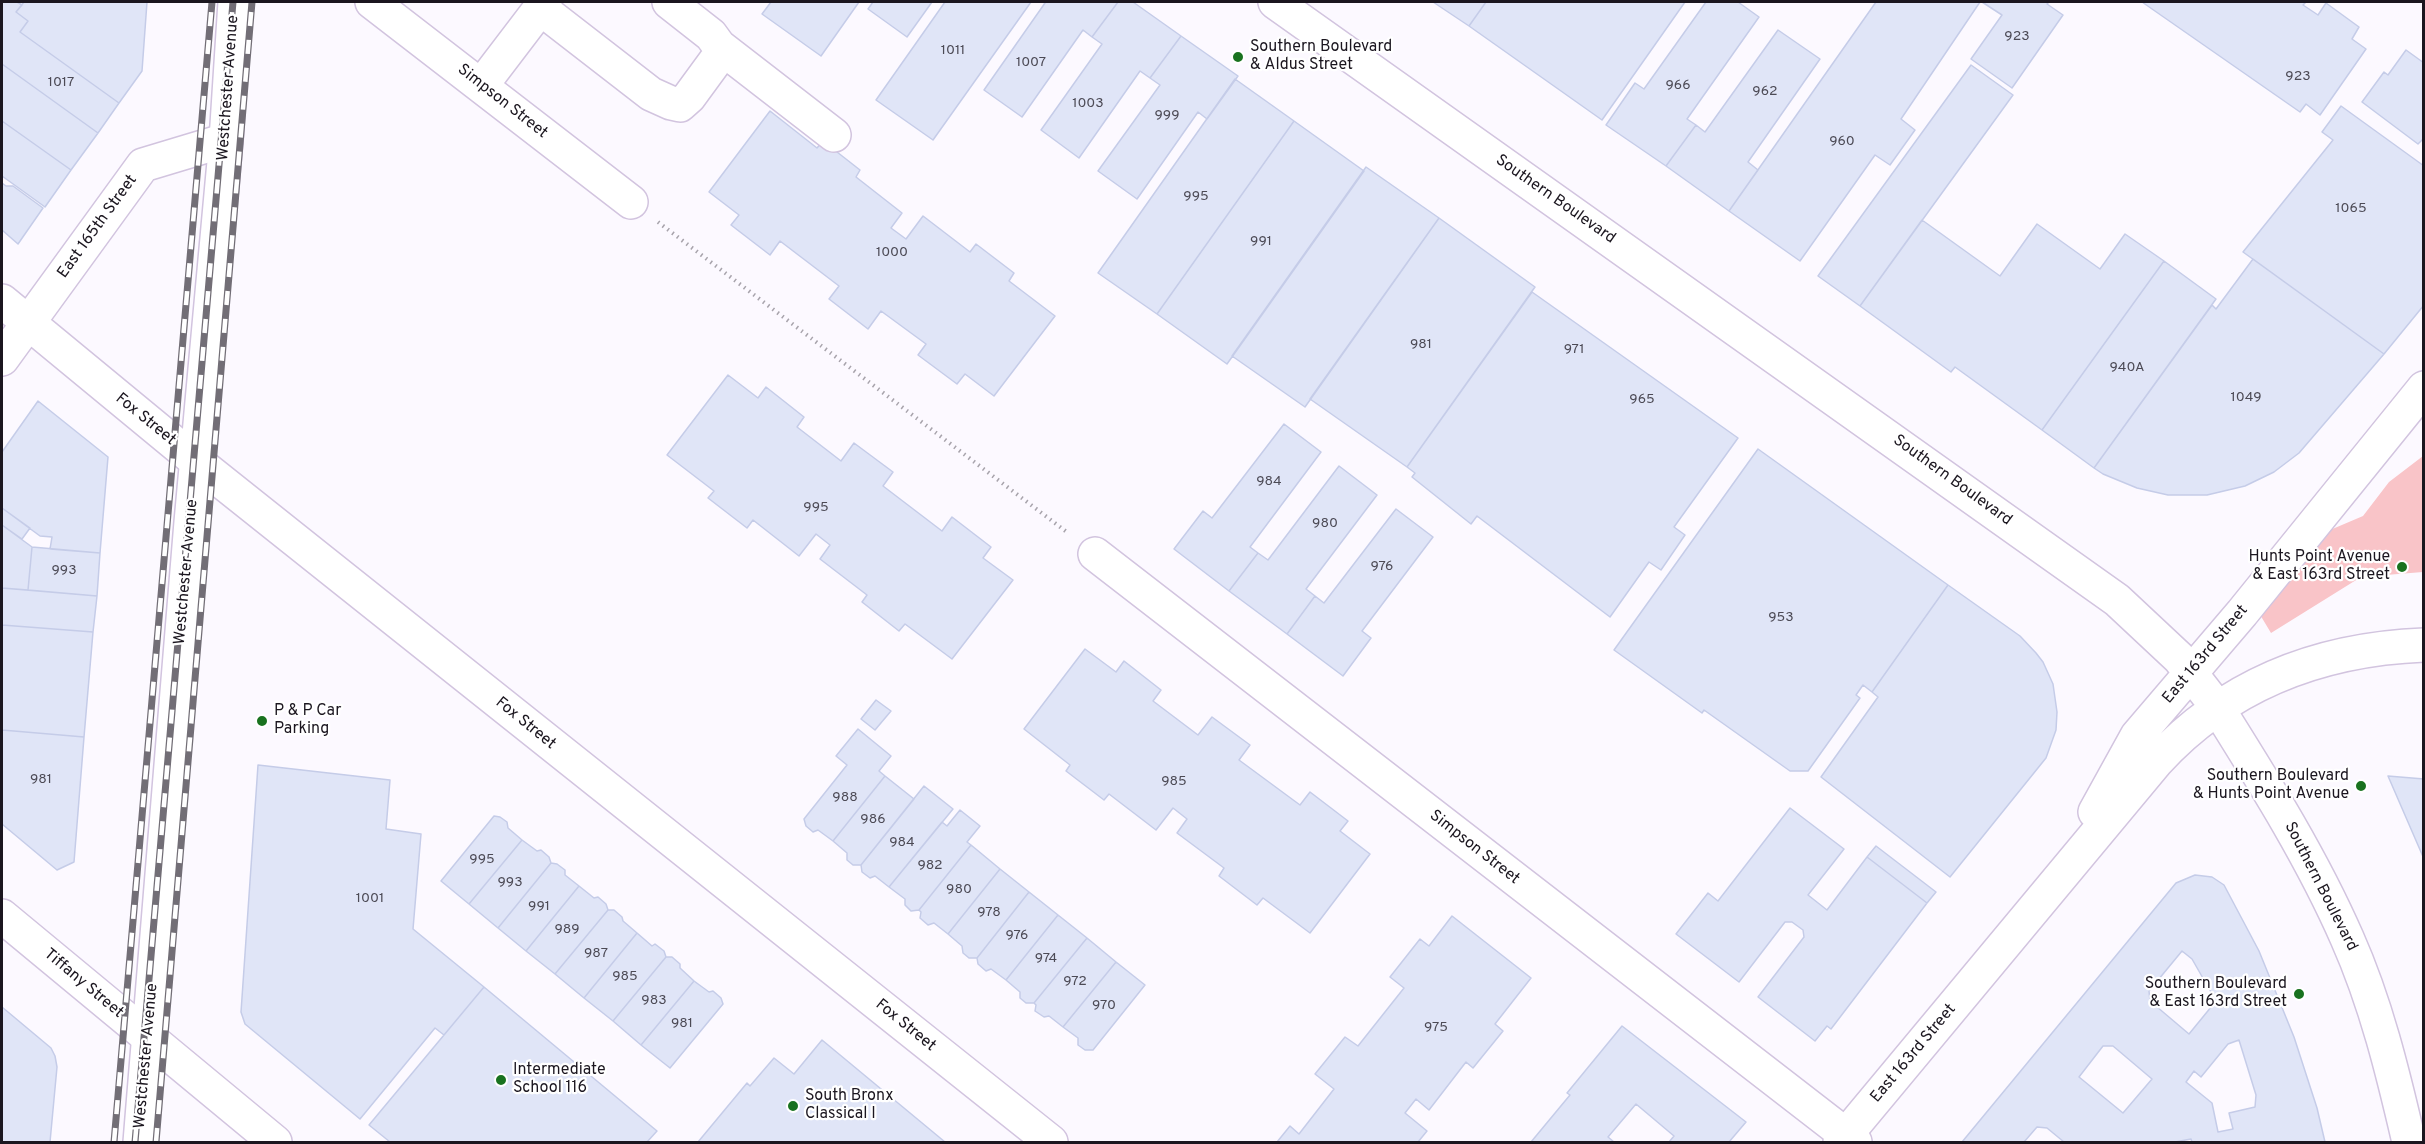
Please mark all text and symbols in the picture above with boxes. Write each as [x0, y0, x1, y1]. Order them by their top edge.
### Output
street label: Westchester Avenue [214, 15, 244, 161]
house number: 923 [2004, 29, 2030, 45]
place label: Southern Boulevard & Aldus Street [1250, 38, 1392, 76]
house number: 1011 [941, 43, 965, 59]
marker: Southern Boulevard & Aldus Street [1231, 50, 1245, 64]
house number: 1007 [1016, 55, 1046, 71]
street label: Simpson Street [453, 61, 551, 143]
house number: 923 [2285, 69, 2311, 85]
house number: 1017 [48, 75, 74, 91]
house number: 966 [1665, 78, 1691, 94]
house number: 962 [1752, 84, 1778, 100]
house number: 1003 [1072, 96, 1104, 112]
house number: 999 [1154, 108, 1180, 124]
house number: 960 [1829, 134, 1855, 150]
street label: Southern Boulevard [1491, 151, 1619, 249]
street label: East 165th Street [54, 172, 142, 282]
house number: 995 [1183, 189, 1209, 205]
house number: 1065 [2335, 201, 2367, 217]
house number: 991 [1250, 234, 1272, 250]
house number: 1000 [876, 245, 908, 261]
house number: 981 [1410, 337, 1432, 353]
house number: 971 [1564, 342, 1584, 358]
house number: 940A [2109, 360, 2145, 376]
street label: Fox Street [111, 390, 179, 450]
house number: 1049 [2230, 390, 2262, 406]
house number: 965 [1629, 392, 1655, 408]
street label: Southern Boulevard [1889, 431, 2015, 531]
house number: 984 [1256, 474, 1282, 490]
street label: Westchester Avenue [171, 498, 203, 646]
house number: 995 [803, 500, 829, 516]
house number: 980 [1312, 516, 1338, 532]
place label: Hunts Point Avenue & East 163rd Street [2249, 548, 2390, 586]
house number: 976 [1371, 559, 1393, 575]
marker: Hunts Point Avenue & East 163rd Street [2395, 560, 2409, 574]
house number: 993 [51, 563, 77, 579]
street label: East 163rd Street [2159, 602, 2253, 708]
house number: 953 [1768, 610, 1794, 626]
street label: Fox Street [491, 694, 559, 754]
place label: P & P Car Parking [274, 702, 341, 740]
marker: P & P Car Parking [255, 714, 269, 728]
place label: Southern Boulevard & Hunts Point Avenue [2193, 767, 2349, 805]
house number: 981 [30, 772, 52, 788]
house number: 985 [1161, 774, 1187, 790]
marker: Southern Boulevard & Hunts Point Avenue [2354, 779, 2368, 793]
house number: 988 [832, 790, 858, 806]
street label: Simpson Street [1425, 807, 1523, 889]
house number: 986 [860, 812, 886, 828]
street label: Southern Boulevard [2279, 819, 2361, 955]
house number: 984 [889, 835, 915, 851]
house number: 995 [469, 852, 495, 868]
house number: 982 [917, 858, 943, 874]
house number: 993 [497, 875, 523, 891]
house number: 980 [946, 882, 972, 898]
house number: 1001 [356, 891, 384, 907]
house number: 991 [528, 899, 550, 915]
house number: 978 [977, 905, 1001, 921]
house number: 989 [555, 922, 579, 938]
house number: 976 [1006, 928, 1028, 944]
street label: Tiffany Street [39, 945, 127, 1023]
house number: 987 [584, 946, 608, 962]
house number: 974 [1035, 951, 1057, 967]
house number: 985 [612, 969, 638, 985]
house number: 972 [1063, 974, 1087, 990]
place label: Southern Boulevard & East 163rd Street [2145, 975, 2287, 1013]
street label: Westchester Avenue [131, 982, 163, 1130]
marker: Southern Boulevard & East 163rd Street [2292, 987, 2306, 1001]
house number: 983 [641, 993, 667, 1009]
street label: Fox Street [871, 996, 939, 1056]
house number: 970 [1092, 998, 1116, 1014]
street label: East 163rd Street [1867, 1001, 1961, 1107]
house number: 981 [671, 1016, 693, 1032]
house number: 975 [1424, 1020, 1448, 1036]
place label: Intermediate School 116 [513, 1061, 605, 1099]
marker: Intermediate School 116 [494, 1073, 508, 1087]
place label: South Bronx Classical I [805, 1087, 893, 1125]
marker: South Bronx Classical I [786, 1099, 800, 1113]

